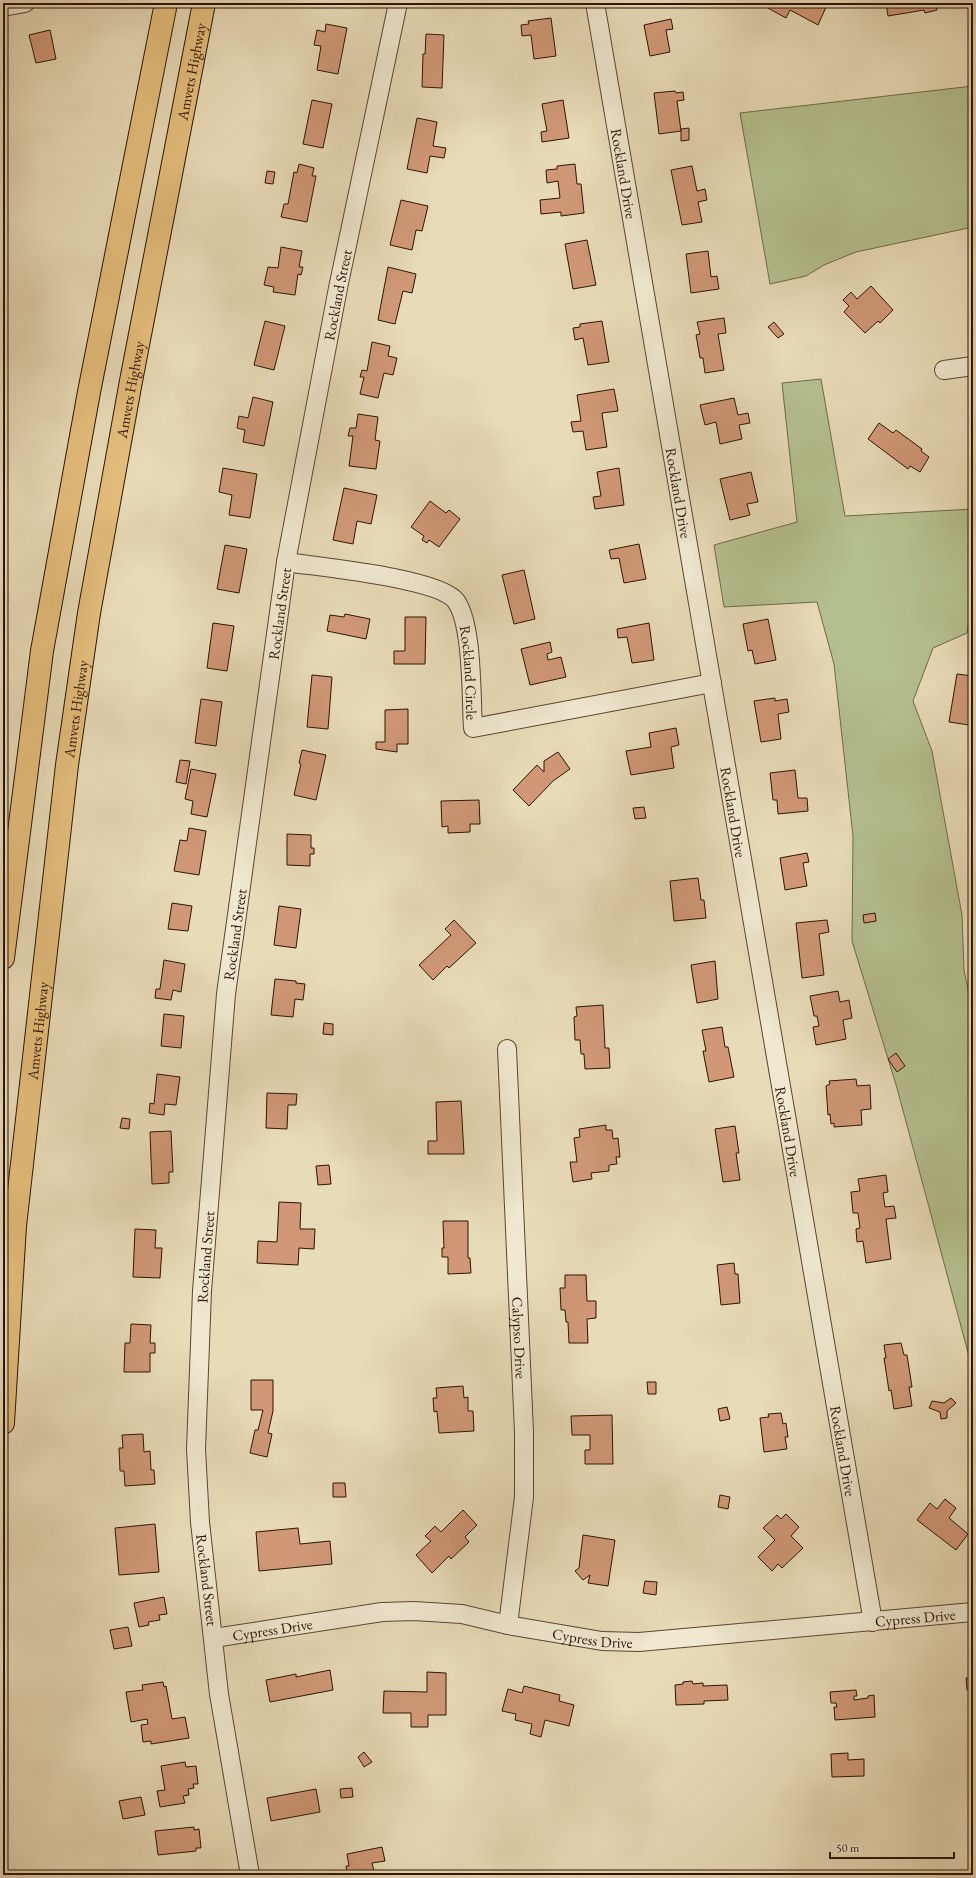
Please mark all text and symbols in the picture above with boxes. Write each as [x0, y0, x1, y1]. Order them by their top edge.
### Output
street label: Amvets Highway [172, 21, 210, 123]
street label: Rockland Drive [607, 127, 641, 220]
street label: Rockland Street [319, 247, 355, 342]
street label: Amvets Highway [111, 339, 148, 441]
street label: Rockland Drive [662, 446, 696, 540]
street label: Rockland Street [263, 566, 295, 661]
street label: Rockland Circle [456, 624, 482, 720]
street label: Amvets Highway [59, 658, 92, 760]
street label: Rockland Drive [717, 765, 751, 859]
street label: Rockland Street [219, 887, 250, 982]
street label: Amvets Highway [22, 980, 52, 1082]
street label: Rockland Drive [772, 1085, 806, 1178]
street label: Rockland Street [192, 1210, 218, 1303]
street label: Calypso Drive [509, 1296, 531, 1379]
street label: Rockland Drive [826, 1404, 861, 1498]
street label: Rockland Street [192, 1533, 222, 1627]
street label: Cypress Drive [874, 1604, 956, 1630]
street label: Cypress Drive [231, 1613, 314, 1645]
street label: Cypress Drive [551, 1623, 633, 1651]
scale bar [830, 1834, 954, 1860]
text: 50 m [836, 1840, 860, 1856]

